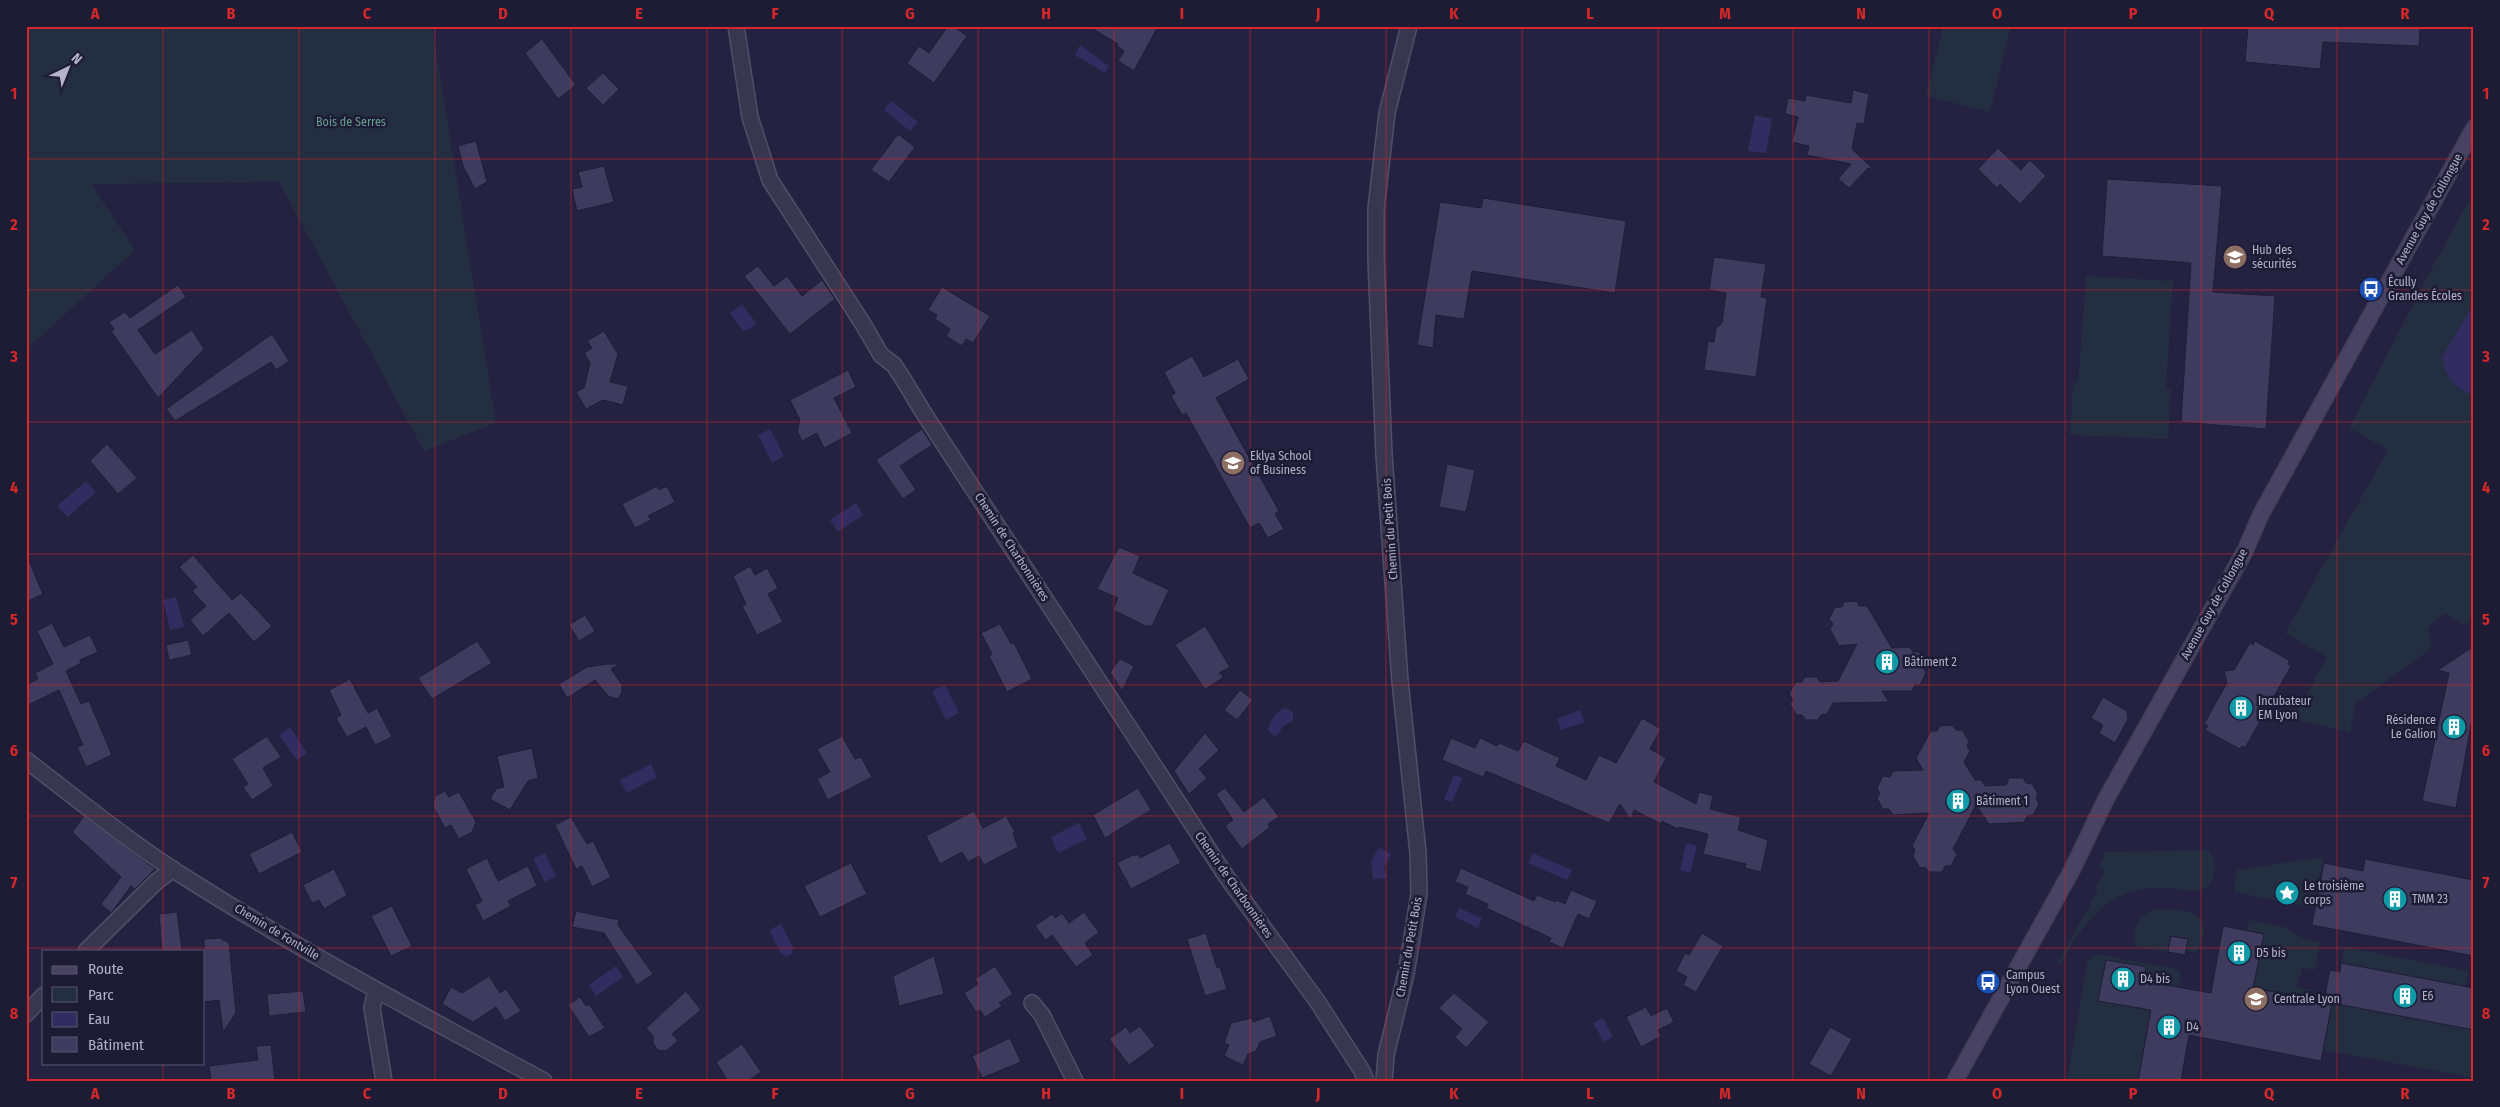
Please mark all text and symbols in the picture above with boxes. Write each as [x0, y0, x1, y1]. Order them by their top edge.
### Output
text: A [90, 4, 100, 23]
text: B [227, 4, 236, 23]
text: C [363, 4, 372, 23]
text: D [498, 4, 508, 23]
text: E [635, 4, 643, 23]
text: F [771, 4, 779, 23]
text: G [905, 4, 915, 23]
text: H [1041, 4, 1051, 23]
text: I [1180, 4, 1184, 23]
text: J [1315, 4, 1320, 23]
text: K [1449, 4, 1459, 23]
text: L [1586, 4, 1594, 23]
text: M [1719, 4, 1731, 23]
text: N [1856, 4, 1866, 23]
text: O [1992, 4, 2002, 23]
text: P [2129, 4, 2138, 23]
text: Q [2264, 4, 2275, 23]
text: R [2401, 4, 2411, 23]
north arrow [42, 42, 92, 92]
text: N [68, 50, 85, 68]
text: 1 [11, 84, 17, 103]
text: 1 [2483, 84, 2489, 103]
park label: Bois de Serres [316, 115, 386, 129]
street label: Avenue Guy de Collongue [2393, 151, 2465, 267]
text: 2 [9, 215, 18, 234]
text: 2 [2481, 215, 2490, 234]
place label: Hub des sécurités [2252, 243, 2296, 271]
school or university icon: Hub des sécurités [2222, 244, 2248, 270]
place label: Écully Grandes Écoles [2388, 274, 2462, 303]
bus stop icon: Écully Grandes Écoles [2358, 276, 2384, 302]
text: 3 [9, 347, 18, 366]
text: 3 [2481, 347, 2490, 366]
place label: Eklya School of Business [1250, 449, 1311, 477]
school or university icon: Eklya School of Business [1220, 450, 1246, 476]
text: 4 [10, 478, 18, 497]
street label: Chemin du Petit Bois [1379, 478, 1401, 580]
text: 4 [2482, 478, 2490, 497]
street label: Chemin de Charbonnières [972, 490, 1052, 604]
street label: Avenue Guy de Collongue [2178, 546, 2250, 662]
text: 5 [10, 610, 18, 629]
text: 5 [2482, 610, 2490, 629]
building icon: Bâtiment 2 [1874, 649, 1900, 675]
place label: Bâtiment 2 [1904, 655, 1957, 669]
place label: Incubateur EM Lyon [2258, 694, 2312, 722]
building icon: Incubateur EM Lyon [2228, 695, 2254, 721]
place label: Résidence Le Galion [2386, 713, 2436, 741]
building icon: Résidence Le Galion [2441, 714, 2467, 740]
text: 6 [10, 741, 18, 760]
text: 6 [2482, 741, 2490, 760]
building icon: Bâtiment 1 [1945, 788, 1971, 814]
place label: Bâtiment 1 [1976, 794, 2028, 808]
street label: Chemin de Charbonnières [1192, 829, 1276, 941]
text: 7 [11, 873, 18, 892]
text: 7 [2483, 873, 2490, 892]
place label: Le troisième corps [2304, 879, 2364, 907]
place icon: Le troisième corps [2274, 880, 2300, 906]
building icon: TMM 23 [2382, 886, 2408, 912]
place label: TMM 23 [2412, 892, 2448, 906]
street label: Chemin du Petit Bois [1393, 896, 1425, 998]
street label: Chemin de Fontville [232, 901, 322, 963]
building icon: D5 bis [2226, 940, 2252, 966]
place label: D5 bis [2256, 946, 2286, 960]
legend [42, 950, 205, 1064]
text: Route [88, 960, 124, 978]
building icon: D4 bis [2110, 966, 2136, 992]
place label: Campus Lyon Ouest [2006, 968, 2060, 996]
bus stop icon: Campus Lyon Ouest [1975, 969, 2001, 995]
place label: D4 bis [2140, 972, 2170, 986]
building icon: E6 [2392, 983, 2418, 1009]
text: Parc [88, 986, 114, 1004]
school or university icon: Centrale Lyon [2243, 986, 2269, 1012]
place label: E6 [2422, 989, 2433, 1003]
place label: Centrale Lyon [2274, 992, 2340, 1006]
text: 8 [10, 1004, 19, 1023]
text: 8 [2482, 1004, 2491, 1023]
text: Eau [88, 1010, 110, 1028]
building icon: D4 [2156, 1014, 2182, 1040]
place label: D4 [2186, 1020, 2199, 1034]
text: Bâtiment [88, 1036, 144, 1054]
text: A [90, 1084, 100, 1103]
text: B [227, 1084, 236, 1103]
text: C [363, 1084, 372, 1103]
text: D [498, 1084, 508, 1103]
text: E [635, 1084, 643, 1103]
text: F [771, 1084, 779, 1103]
text: G [905, 1084, 915, 1103]
text: H [1041, 1084, 1051, 1103]
text: I [1180, 1084, 1184, 1103]
text: J [1315, 1084, 1320, 1103]
text: K [1449, 1084, 1459, 1103]
text: L [1586, 1084, 1594, 1103]
text: M [1719, 1084, 1731, 1103]
text: N [1856, 1084, 1866, 1103]
text: O [1992, 1084, 2002, 1103]
text: P [2129, 1084, 2138, 1103]
text: Q [2264, 1084, 2275, 1103]
text: R [2401, 1084, 2411, 1103]

